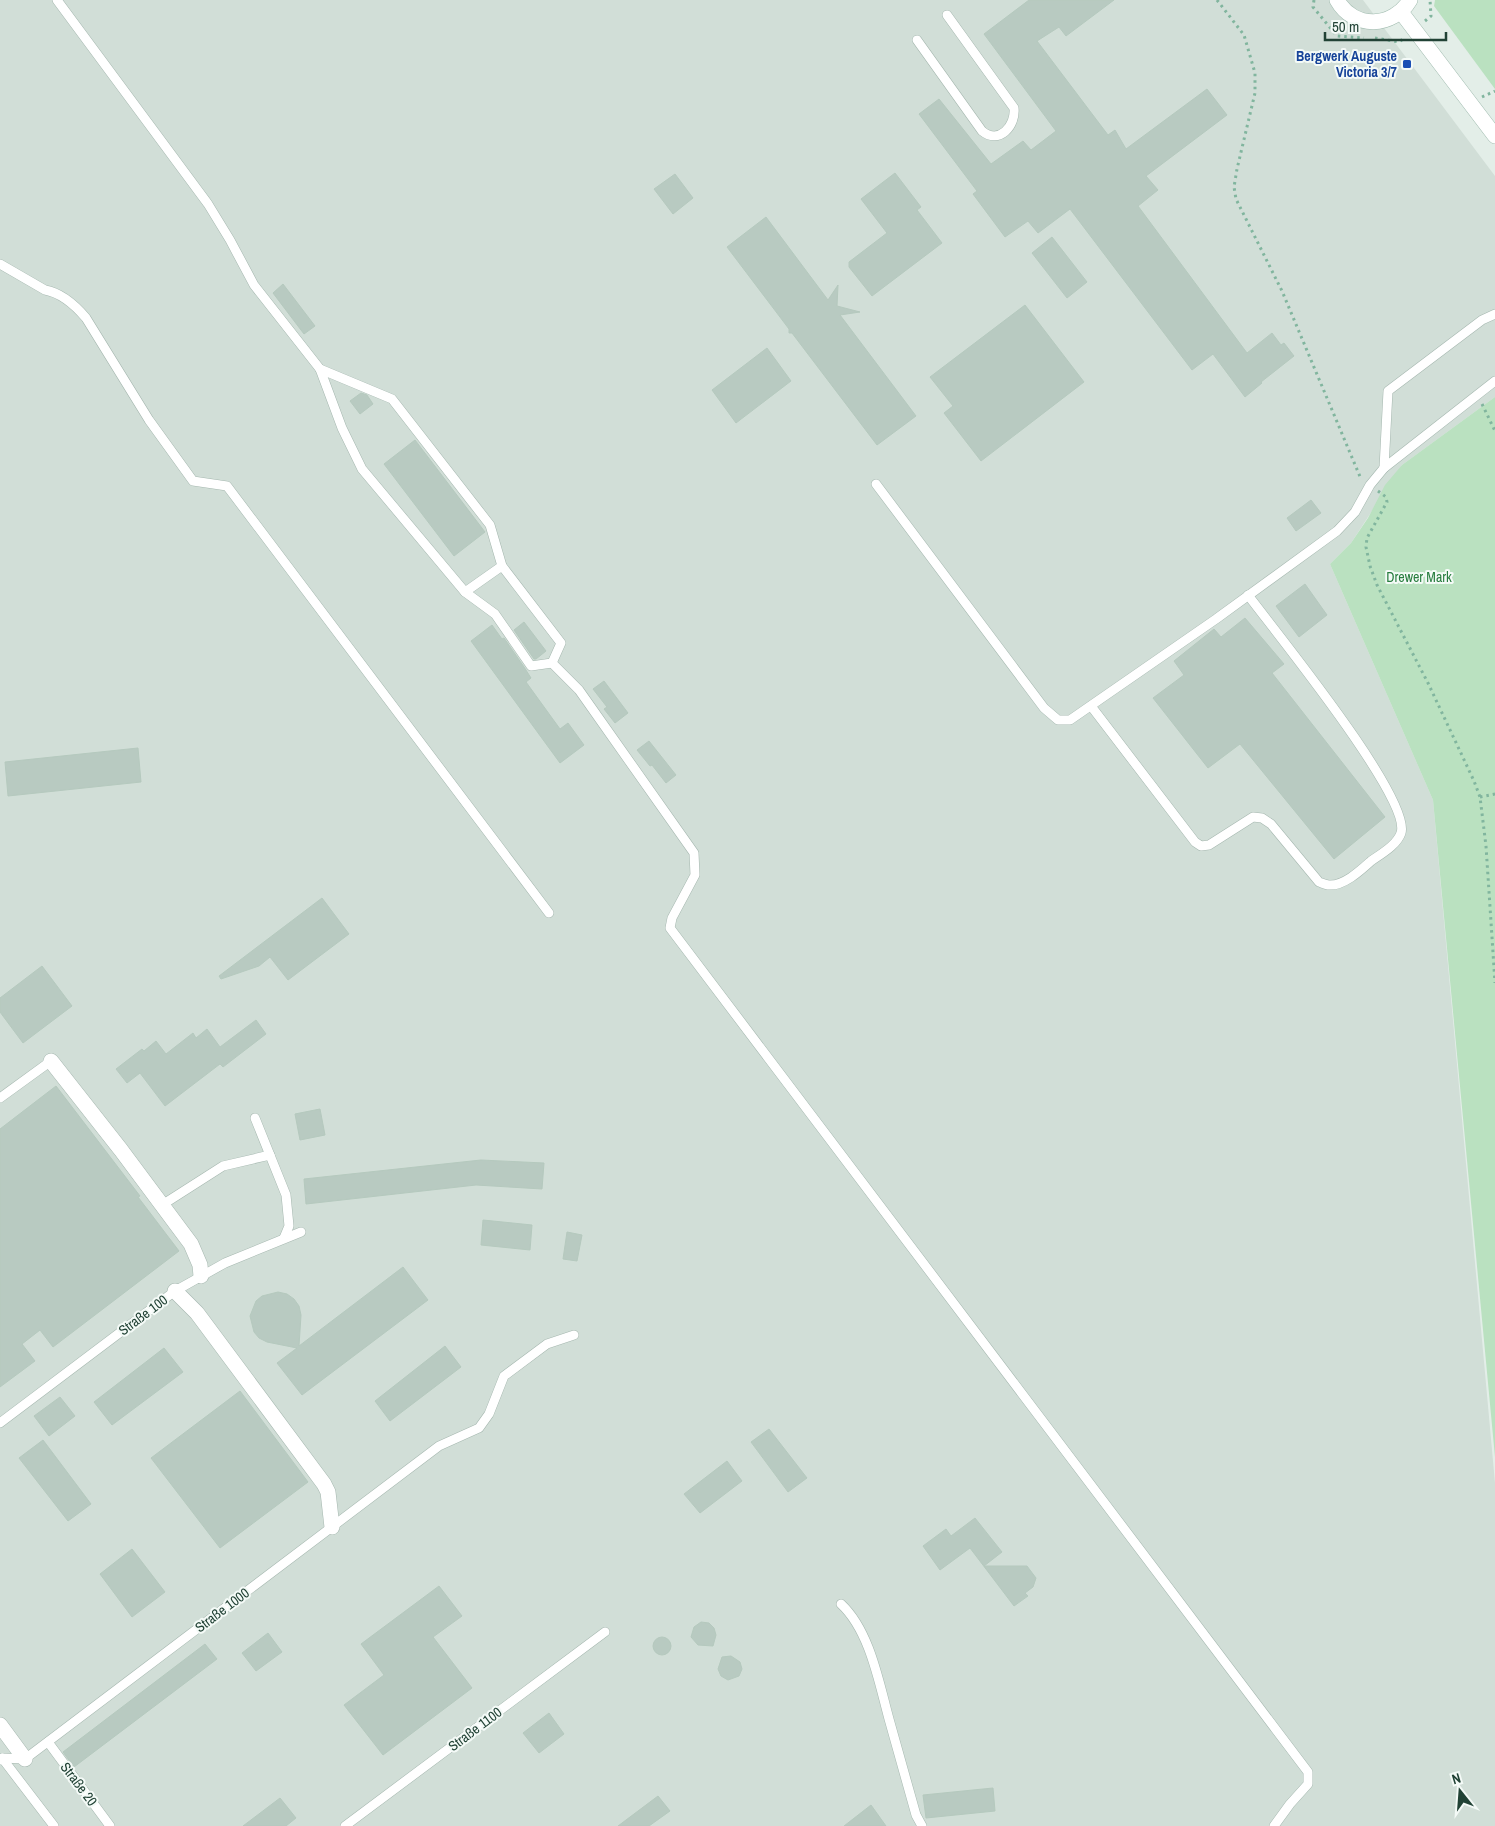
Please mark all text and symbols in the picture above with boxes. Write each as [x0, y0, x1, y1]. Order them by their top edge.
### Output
scale bar [1325, 10, 1446, 42]
text: 50 m [1332, 16, 1359, 37]
place label: Bergwerk Auguste Victoria 3/7 [1296, 47, 1398, 81]
marker: Bergwerk Auguste Victoria 3/7 [1401, 58, 1413, 70]
park label: Drewer Mark [1386, 568, 1452, 586]
street label: Straße 100 [115, 1291, 171, 1339]
street label: Straße 1000 [191, 1584, 253, 1636]
street label: Straße 1100 [445, 1703, 505, 1755]
street label: Straße 20 [57, 1758, 101, 1810]
north arrow [1435, 1766, 1485, 1816]
text: N [1450, 1769, 1463, 1788]

